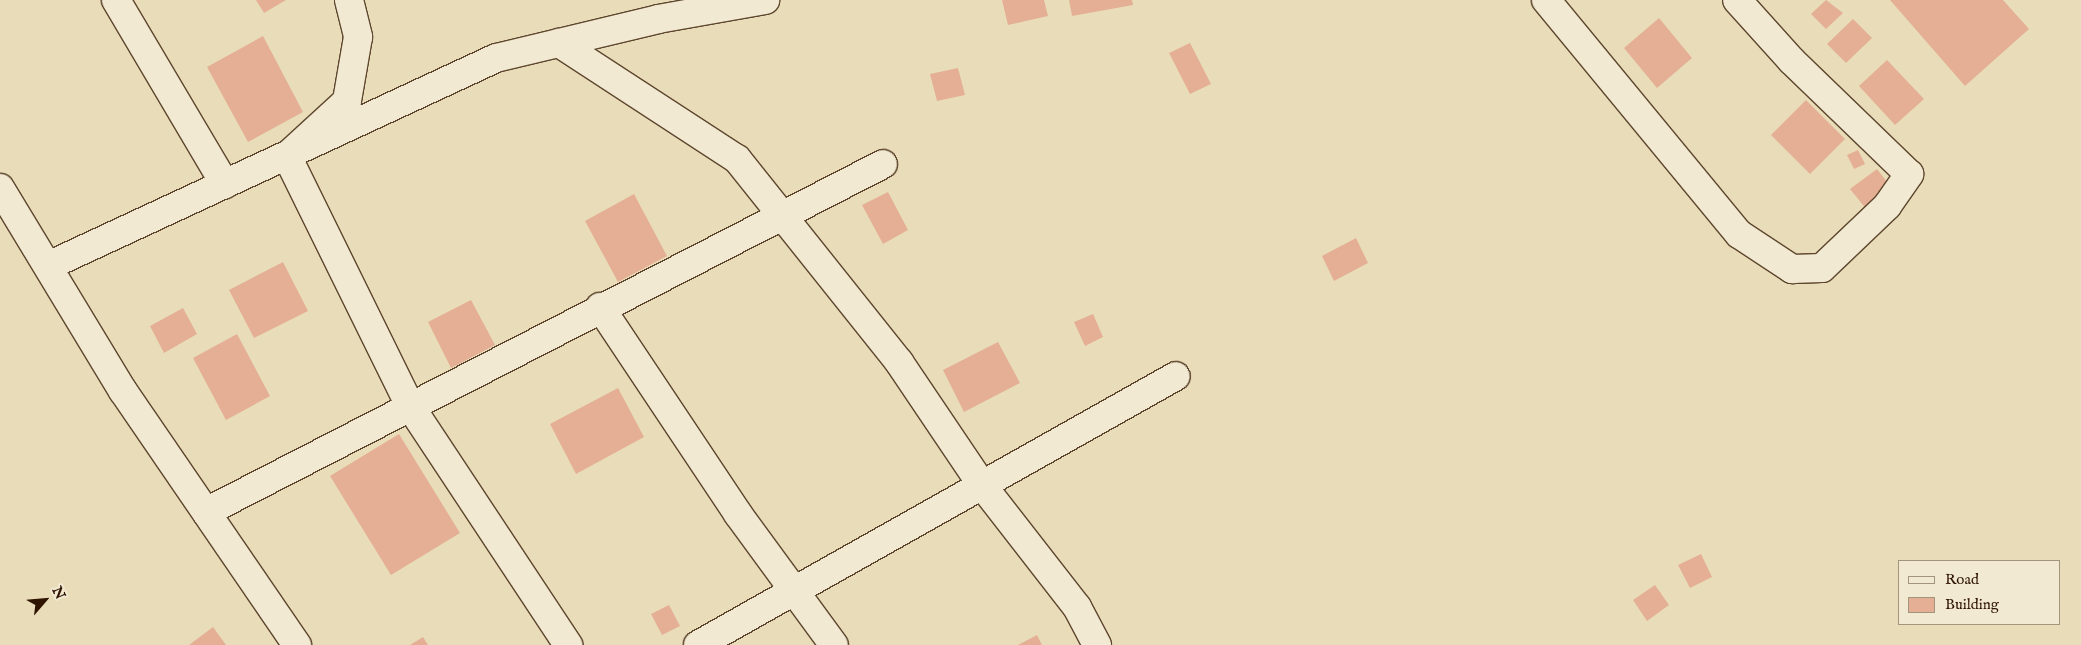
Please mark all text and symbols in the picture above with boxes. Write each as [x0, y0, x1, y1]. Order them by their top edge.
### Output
legend [1898, 560, 2061, 625]
text: Road [1945, 570, 1979, 589]
north arrow [20, 575, 70, 625]
text: N [48, 584, 69, 603]
text: Building [1945, 595, 1999, 614]

